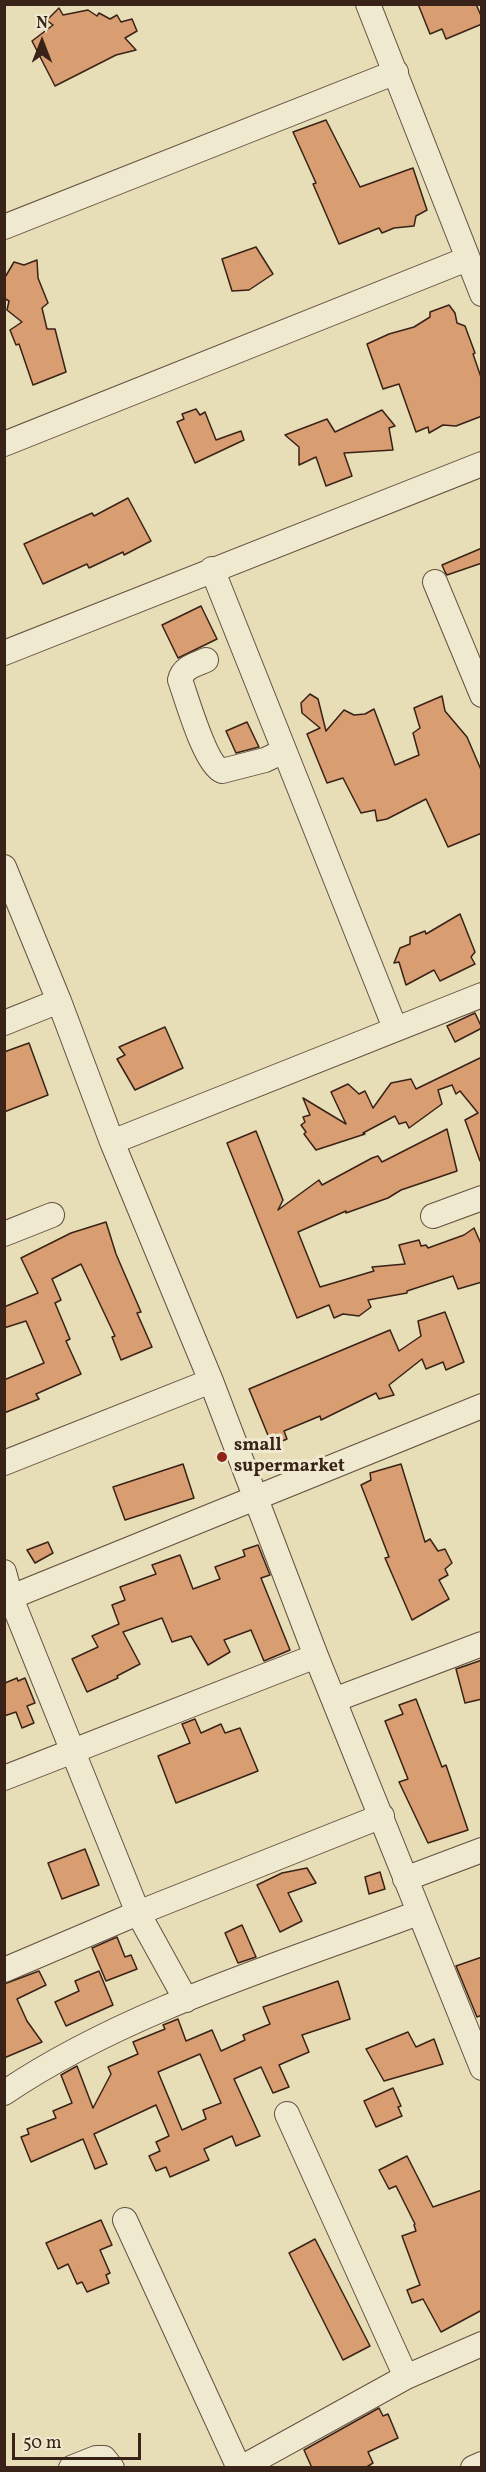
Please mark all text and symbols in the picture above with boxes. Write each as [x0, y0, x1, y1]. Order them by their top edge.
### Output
north arrow [12, 12, 72, 72]
text: N [36, 13, 48, 35]
place label: small supermarket [234, 1436, 345, 1478]
marker: small supermarket [215, 1450, 229, 1464]
scale bar [15, 2421, 144, 2459]
text: 50 m [23, 2431, 62, 2456]

